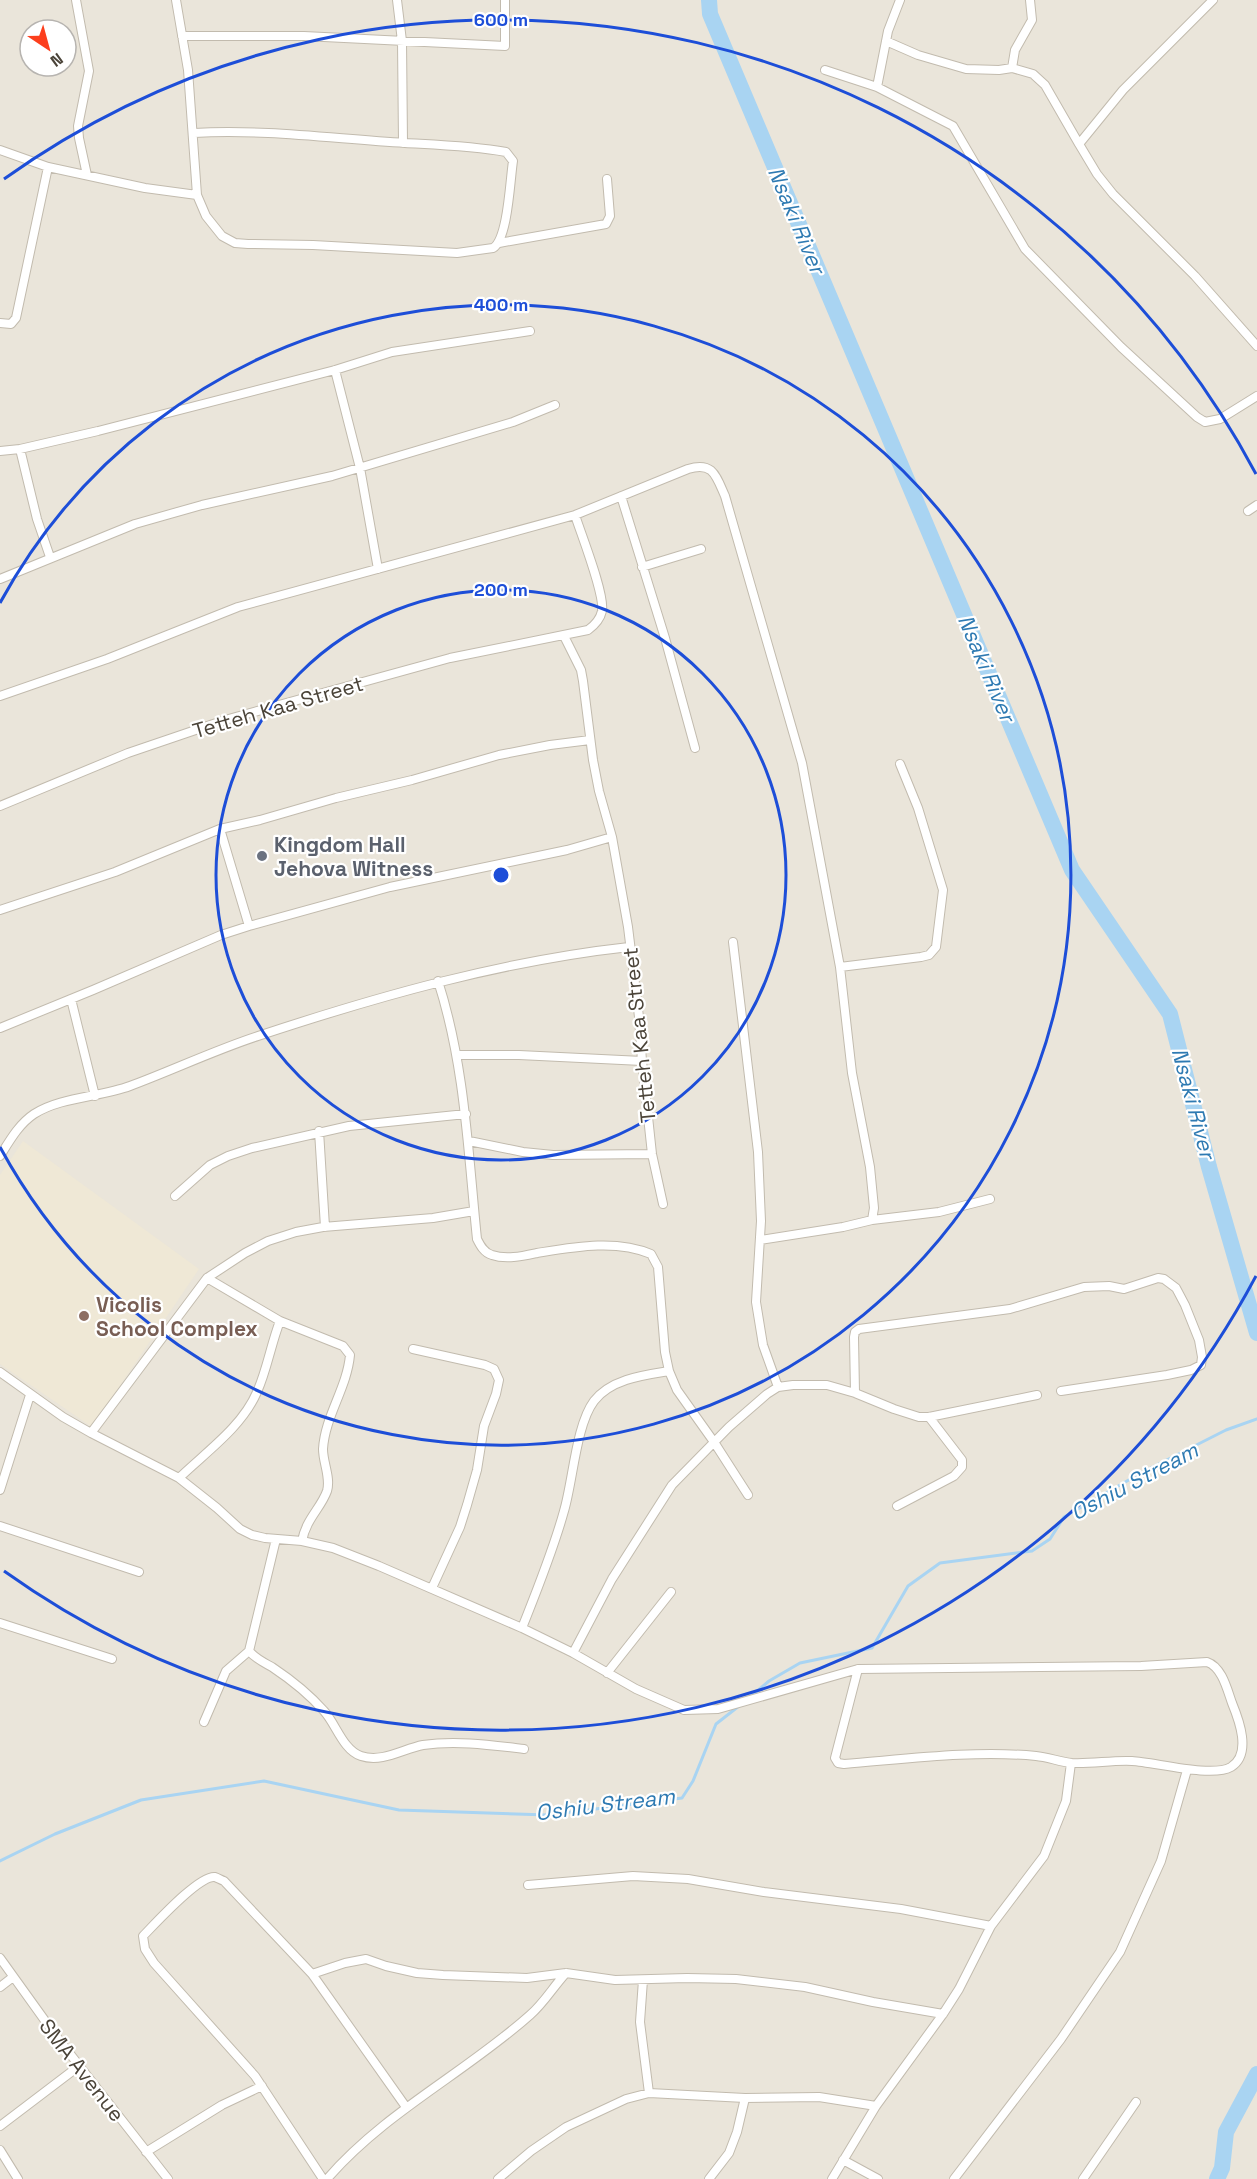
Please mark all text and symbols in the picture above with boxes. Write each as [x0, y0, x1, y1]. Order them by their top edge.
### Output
text: 600 m [474, 8, 528, 31]
north arrow [18, 18, 78, 78]
text: N [46, 48, 67, 71]
water label: Nsaki River [762, 162, 833, 280]
text: 400 m [474, 293, 528, 316]
text: 200 m [474, 578, 528, 601]
water label: Nsaki River [952, 610, 1023, 728]
street label: Tetteh Kaa Street [190, 670, 366, 744]
place label: Kingdom Hall Jehova Witness [274, 831, 433, 882]
marker: Kingdom Hall Jehova Witness [255, 849, 269, 863]
centre of rings [491, 865, 511, 885]
street label: Tetteh Kaa Street [616, 946, 662, 1124]
water label: Nsaki River [1166, 1044, 1223, 1164]
place label: Vicolis School Complex [96, 1291, 258, 1342]
marker: Vicolis School Complex [77, 1309, 91, 1323]
water label: Oshiu Stream [1065, 1435, 1204, 1526]
water label: Oshiu Stream [534, 1781, 677, 1826]
street label: SMA Avenue [33, 2013, 131, 2127]

